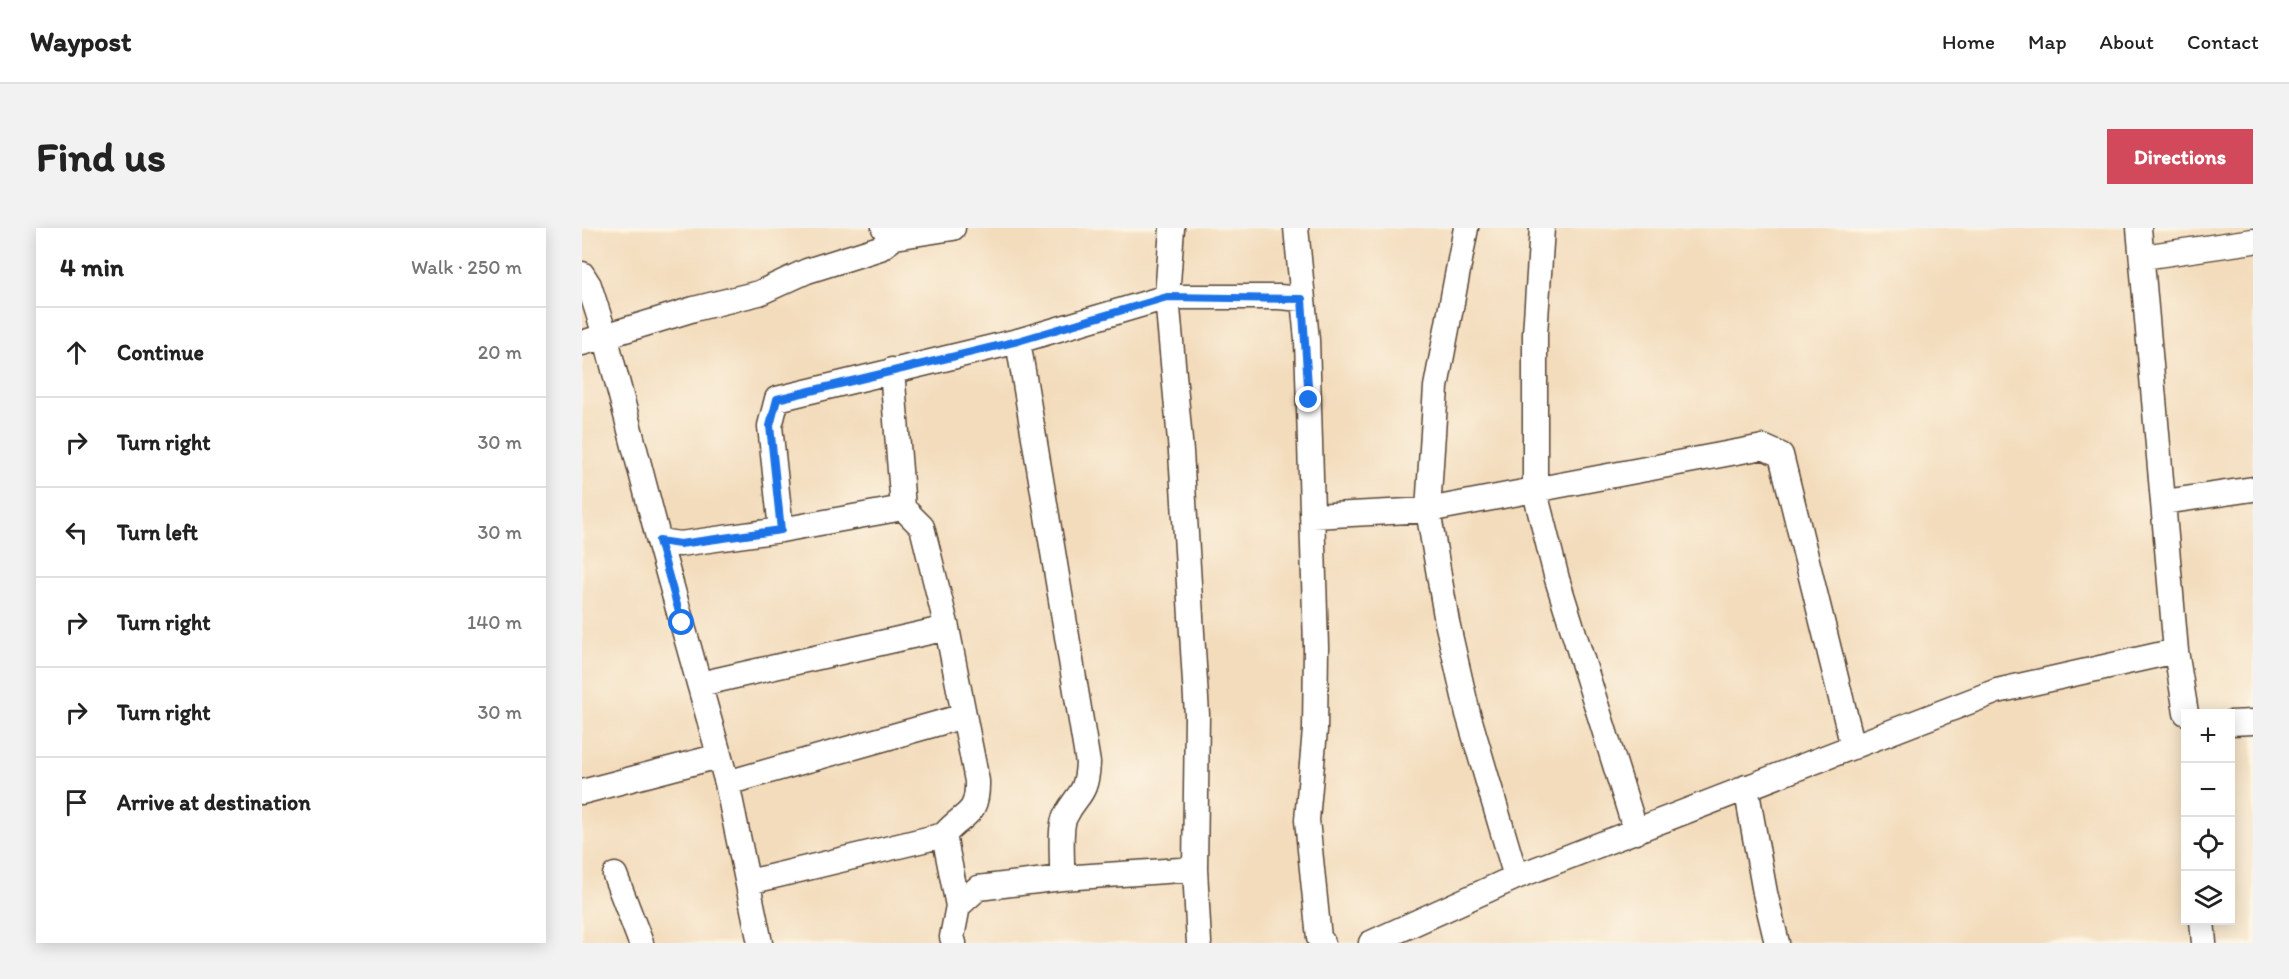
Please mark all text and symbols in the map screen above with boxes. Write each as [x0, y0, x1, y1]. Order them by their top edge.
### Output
text: Waypost [30, 24, 132, 58]
text: Home [1942, 29, 1995, 54]
text: Map [2028, 29, 2067, 54]
text: About [2100, 29, 2154, 54]
text: Contact [2187, 29, 2259, 54]
button: Directions [2107, 129, 2253, 184]
text: Find us [36, 131, 166, 182]
text: 4 min [60, 251, 124, 283]
text: Walk · 250 m [411, 255, 522, 279]
icon: ahead [60, 336, 93, 369]
text: Continue [117, 339, 204, 366]
text: 20 m [478, 340, 522, 364]
route end [1295, 386, 1321, 412]
icon: right [60, 426, 93, 459]
text: Turn right [117, 429, 211, 456]
text: 30 m [477, 430, 522, 454]
icon: left [60, 516, 93, 549]
text: Turn left [117, 519, 198, 546]
text: 30 m [477, 520, 522, 544]
icon: right [60, 606, 93, 639]
text: Turn right [117, 609, 211, 636]
route start [668, 609, 694, 635]
text: 140 m [467, 610, 522, 634]
icon: right [60, 696, 93, 729]
text: Turn right [117, 699, 211, 726]
text: 30 m [477, 700, 522, 724]
map controls [2181, 709, 2235, 925]
button: + [2181, 709, 2235, 763]
button: − [2181, 763, 2235, 817]
icon: arrive [60, 786, 93, 819]
text: Arrive at destination [117, 789, 311, 816]
button: locate [2181, 817, 2235, 871]
button: layers [2181, 871, 2235, 925]

